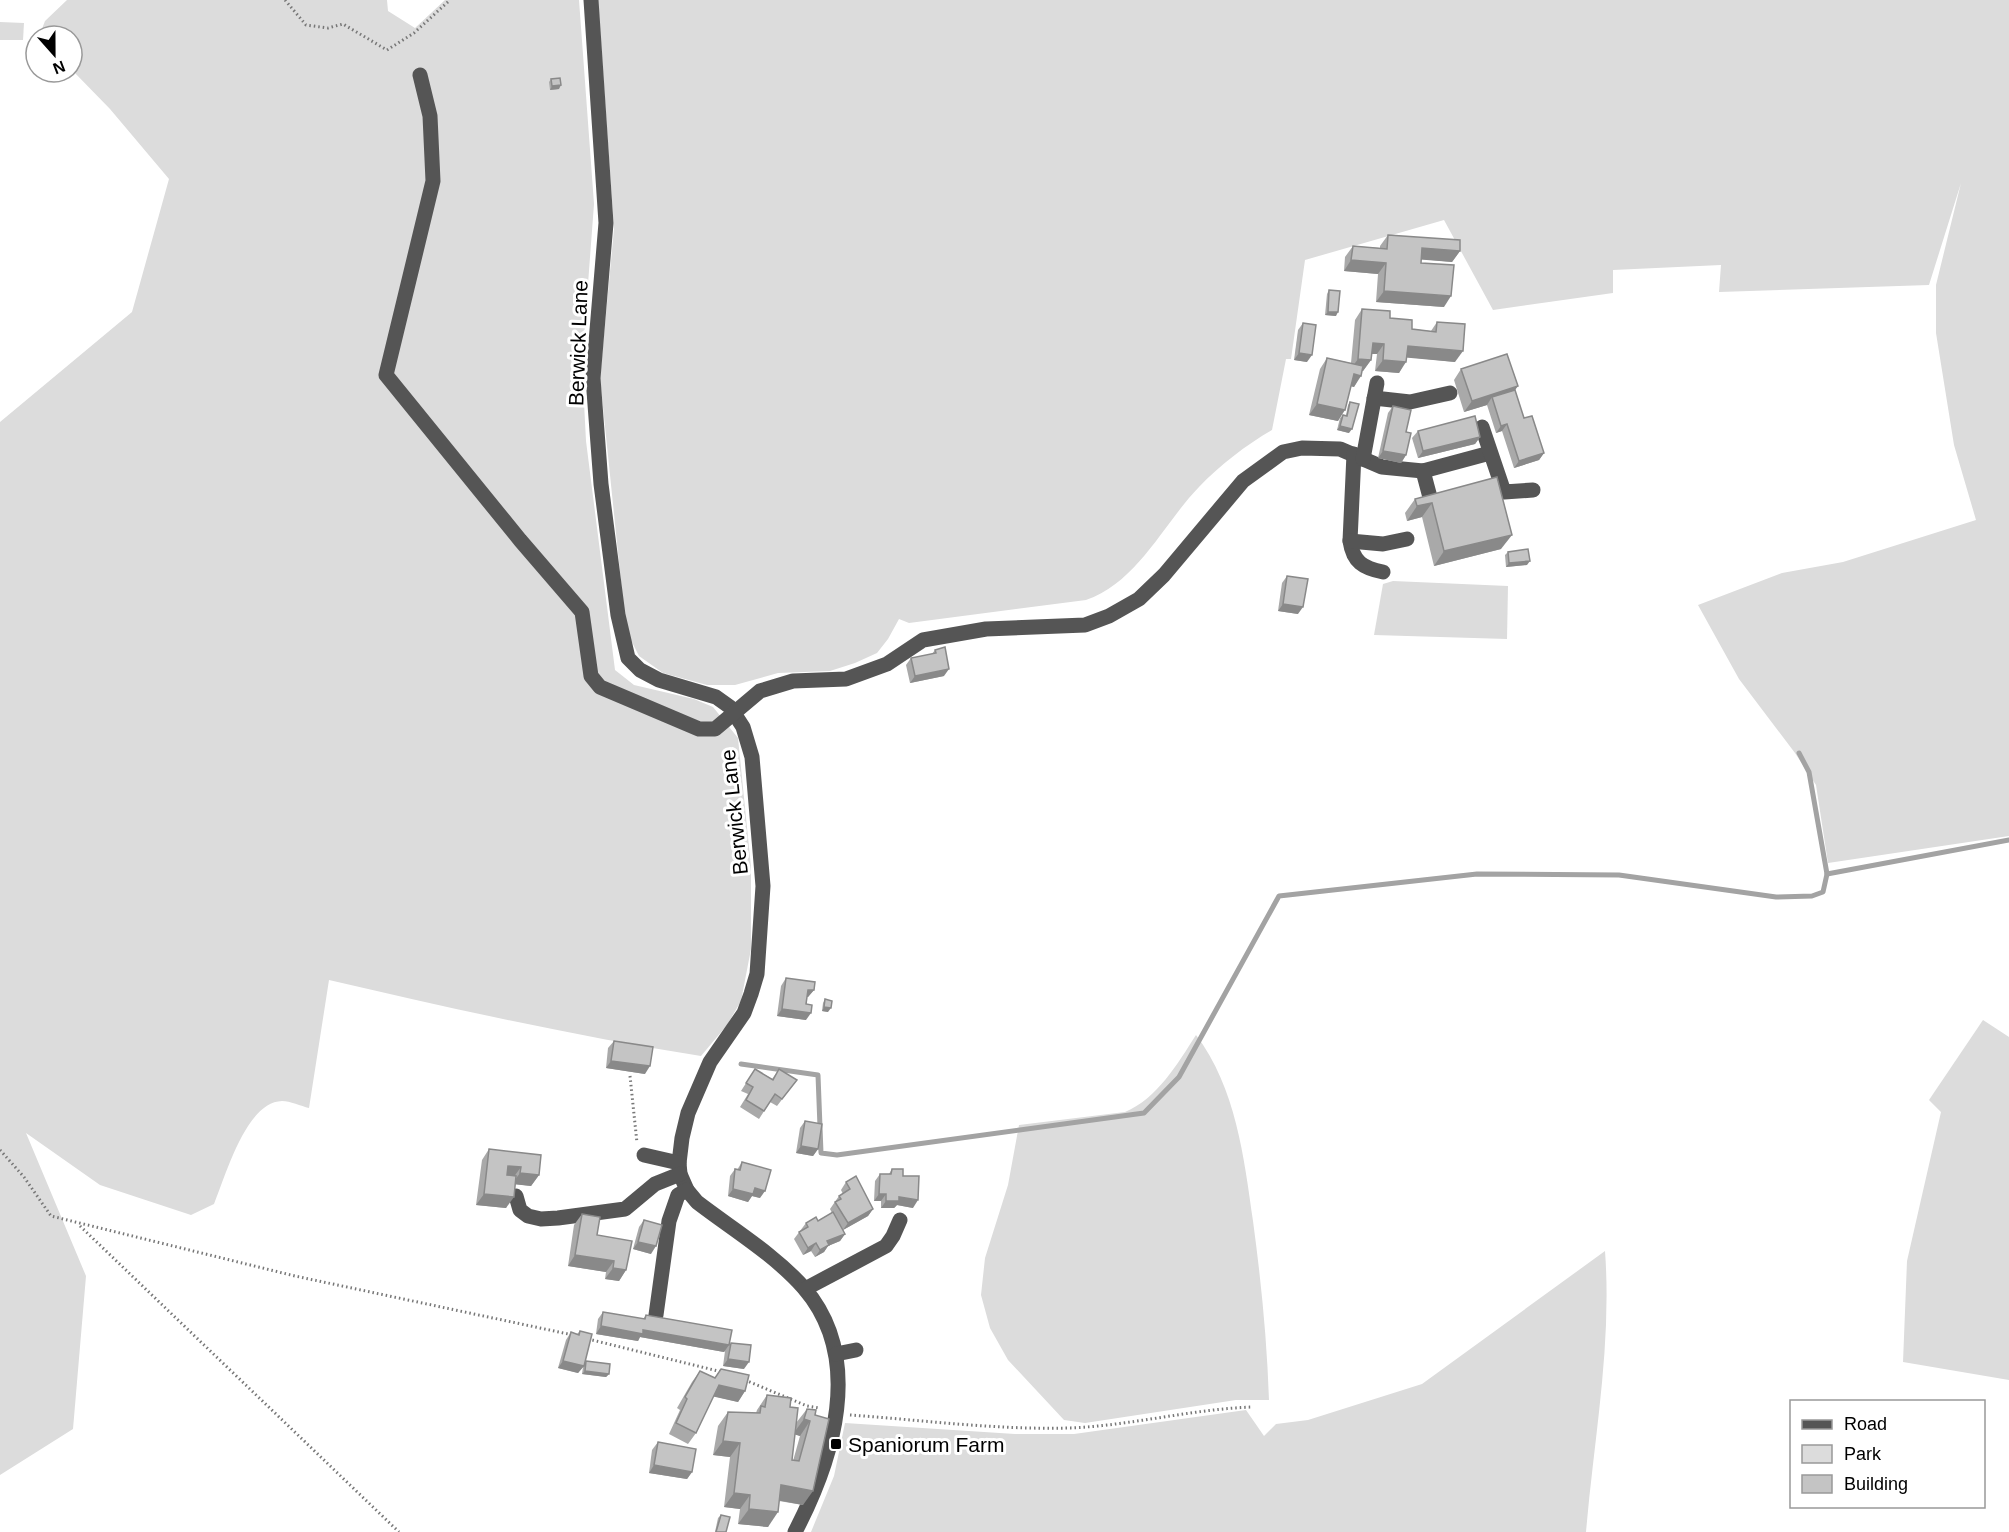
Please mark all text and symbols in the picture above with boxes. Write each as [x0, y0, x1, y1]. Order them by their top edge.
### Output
north arrow [24, 24, 84, 84]
text: N [51, 58, 68, 78]
street label: Berwick Lane [564, 280, 592, 406]
street label: Berwick Lane [716, 748, 752, 876]
legend [1790, 1400, 1985, 1508]
text: Road [1844, 1414, 1887, 1434]
place label: Spaniorum Farm [848, 1433, 1004, 1456]
marker: Spaniorum Farm [829, 1437, 843, 1451]
text: Park [1844, 1444, 1882, 1464]
text: Building [1844, 1474, 1908, 1494]

